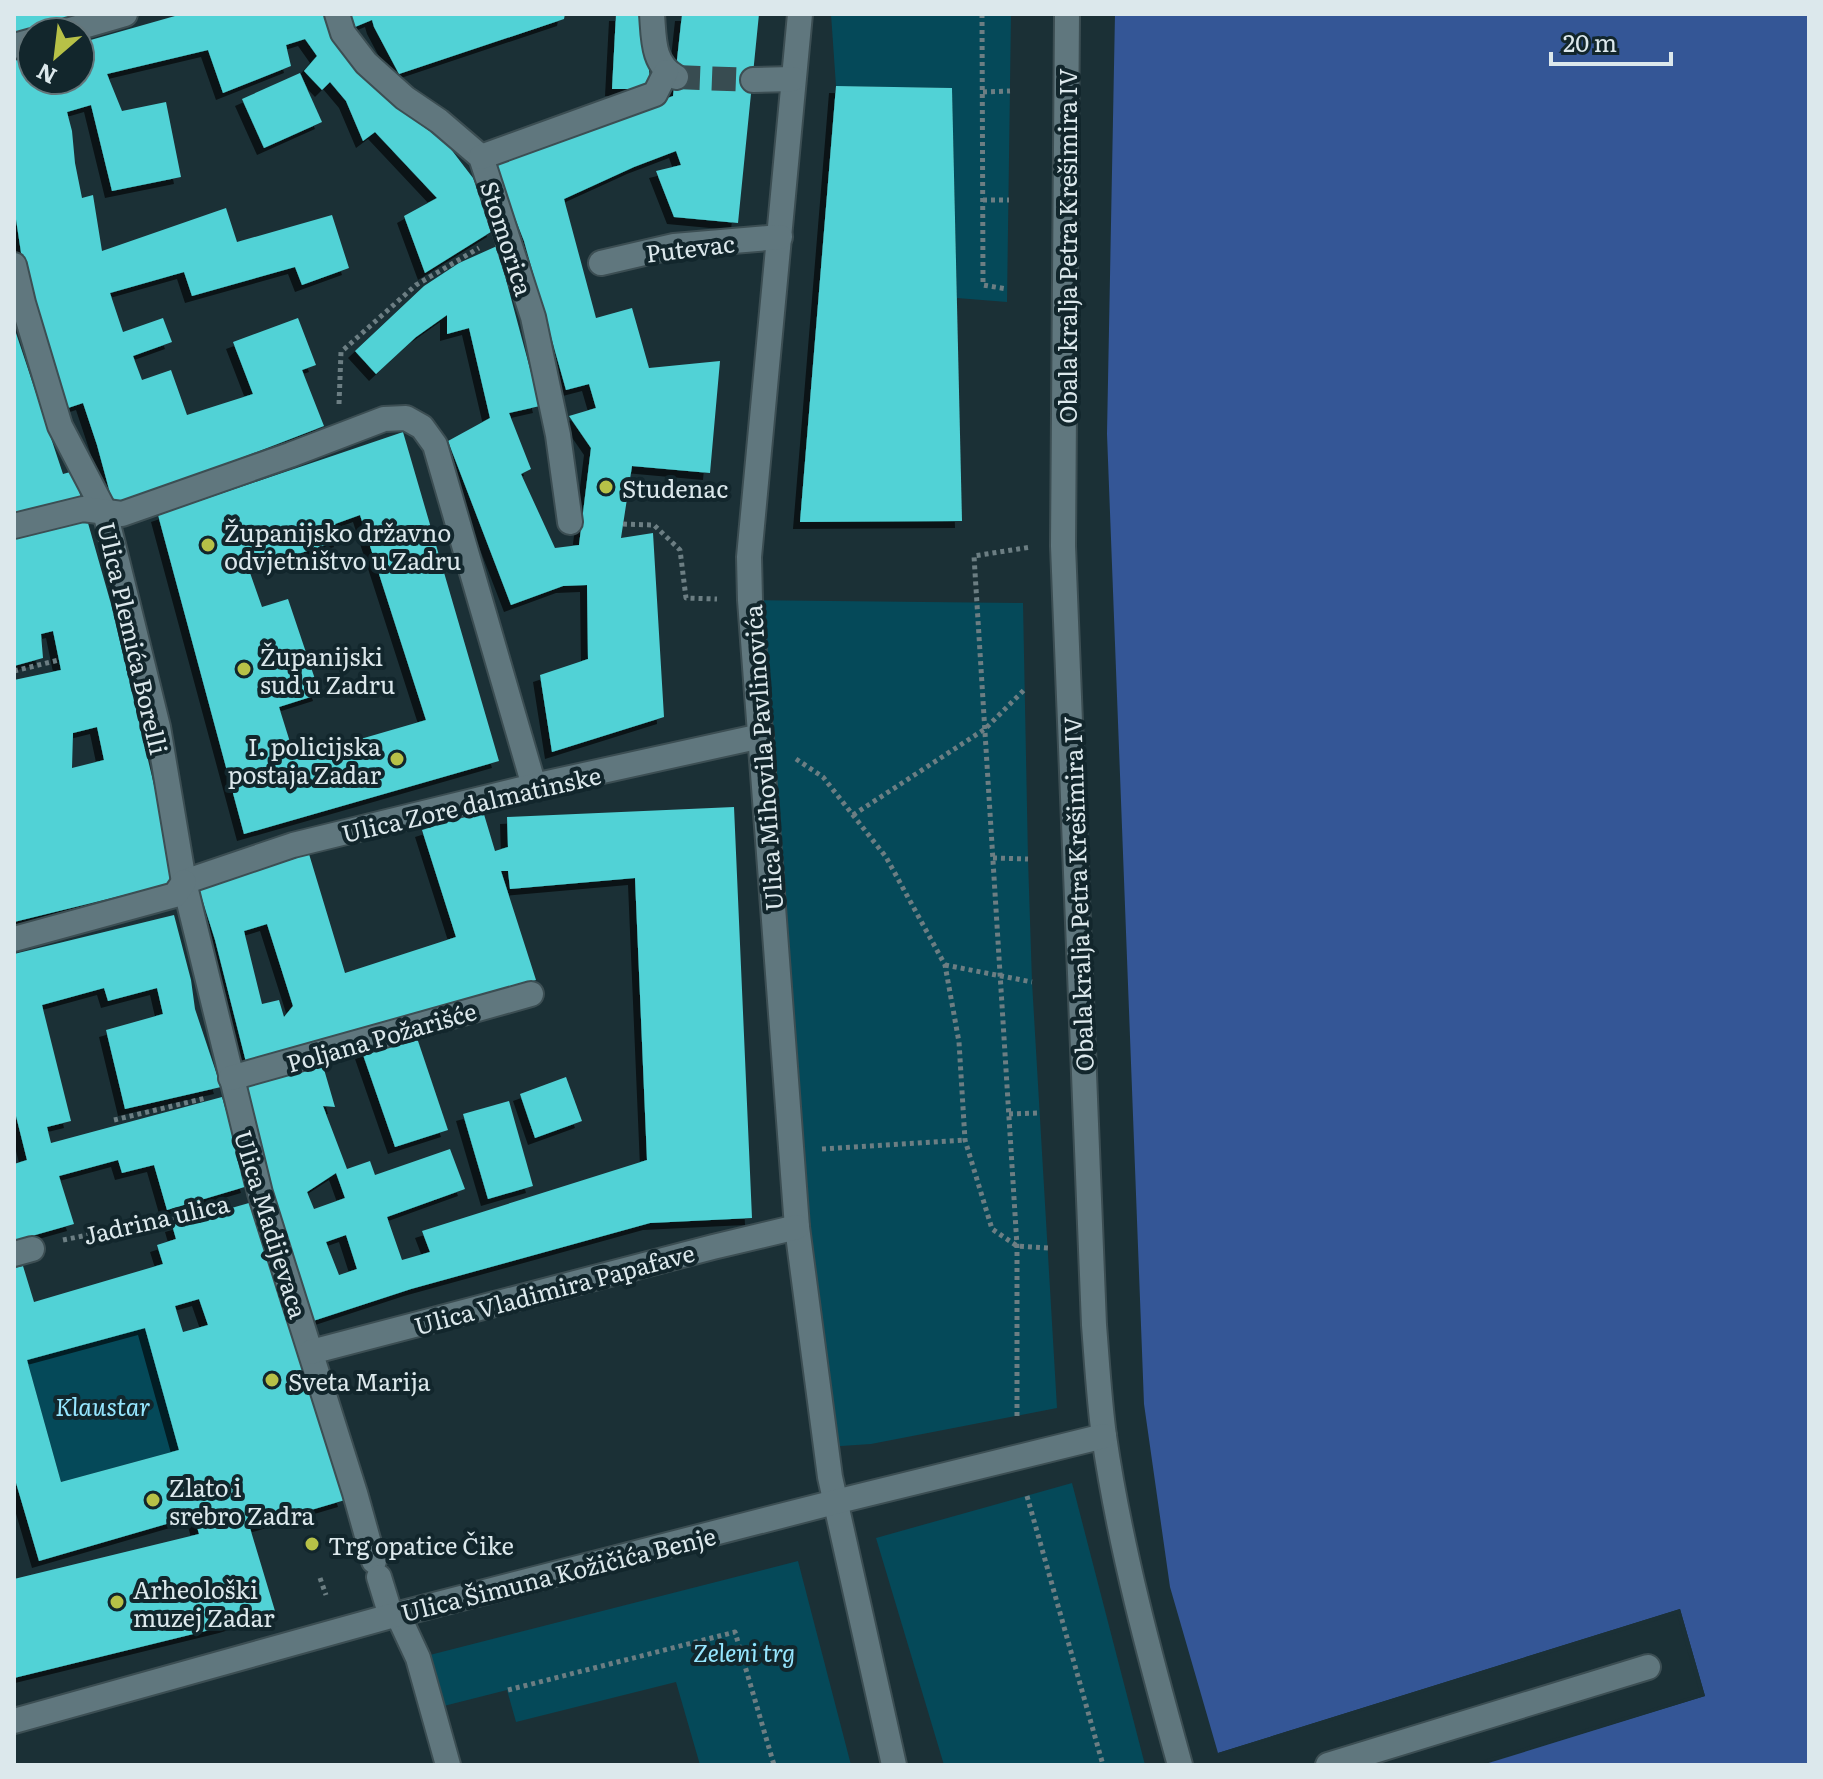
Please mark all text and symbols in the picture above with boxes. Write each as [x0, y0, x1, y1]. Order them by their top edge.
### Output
north arrow [16, 16, 96, 96]
scale bar [1551, 16, 1671, 66]
text: 20 m [1563, 24, 1617, 59]
text: N [30, 56, 62, 94]
street label: Obala kralja Petra Krešimira IV [1049, 68, 1084, 424]
street label: Stomorica [473, 176, 543, 300]
street label: Putevac [644, 224, 736, 270]
place label: Studenac [622, 470, 728, 505]
marker: Studenac [597, 478, 615, 496]
place label: Županijsko državno odvjetništvo u Zadru [224, 514, 461, 577]
street label: Ulica Plemića Borelli [90, 518, 178, 758]
marker: Županijsko državno odvjetništvo u Zadru [199, 536, 217, 554]
street label: Ulica Mihovila Pavlinovića [734, 604, 790, 912]
place label: Županijski sud u Zadru [260, 638, 395, 701]
marker: Županijski sud u Zadru [235, 660, 253, 678]
street label: Obala kralja Petra Krešimira IV [1053, 716, 1101, 1072]
place label: I. policijska postaja Zadar [228, 728, 382, 791]
marker: I. policijska postaja Zadar [388, 750, 406, 768]
street label: Ulica Zore dalmatinske [338, 756, 604, 850]
street label: Poljana Požarišće [282, 992, 480, 1080]
street label: Ulica Madijevaca [227, 1125, 317, 1323]
street label: Jadrina ulica [80, 1184, 233, 1252]
street label: Ulica Vladimira Papafave [410, 1234, 698, 1342]
place label: Sveta Marija [288, 1363, 430, 1398]
marker: Sveta Marija [263, 1371, 281, 1389]
park label: Klaustar [55, 1388, 151, 1423]
place label: Zlato i srebro Zadra [169, 1469, 314, 1532]
marker: Zlato i srebro Zadra [144, 1491, 162, 1509]
street label: Ulica Šimuna Kožičića Benje [397, 1517, 719, 1629]
place label: Trg opatice Čike [328, 1527, 514, 1562]
marker: Trg opatice Čike [303, 1535, 321, 1553]
place label: Arheološki muzej Zadar [133, 1571, 275, 1634]
marker: Arheološki muzej Zadar [108, 1593, 126, 1611]
park label: Zeleni trg [693, 1634, 795, 1669]

